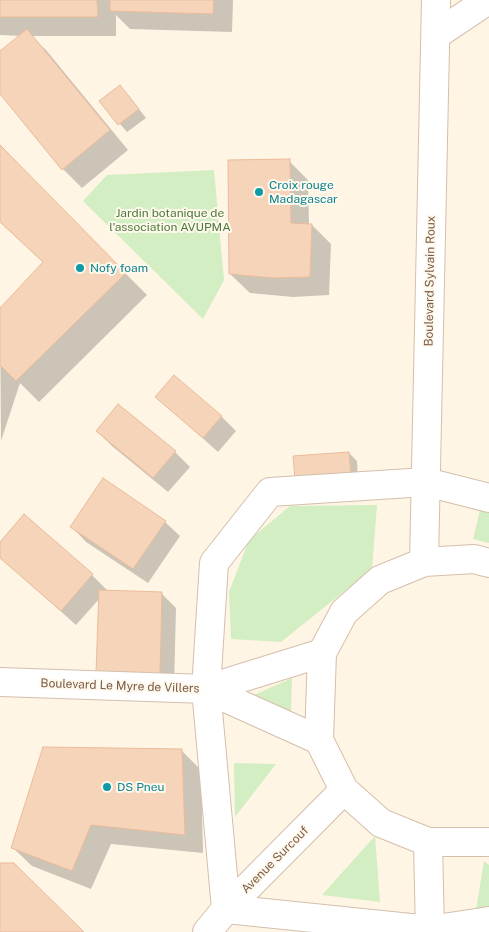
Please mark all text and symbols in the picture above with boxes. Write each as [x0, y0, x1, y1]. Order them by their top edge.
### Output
place label: Croix rouge Madagascar [269, 178, 338, 206]
marker: Croix rouge Madagascar [253, 186, 265, 198]
park label: Jardin botanique de l'association AVUPMA [109, 206, 231, 234]
street label: Boulevard Sylvain Roux [422, 215, 438, 347]
place label: Nofy foam [90, 261, 148, 275]
marker: Nofy foam [74, 262, 86, 274]
street label: Boulevard Le Myre de Villers [40, 676, 200, 696]
place label: DS Pneu [117, 780, 165, 794]
marker: DS Pneu [101, 781, 113, 793]
street label: Avenue Surcouf [239, 824, 311, 896]

